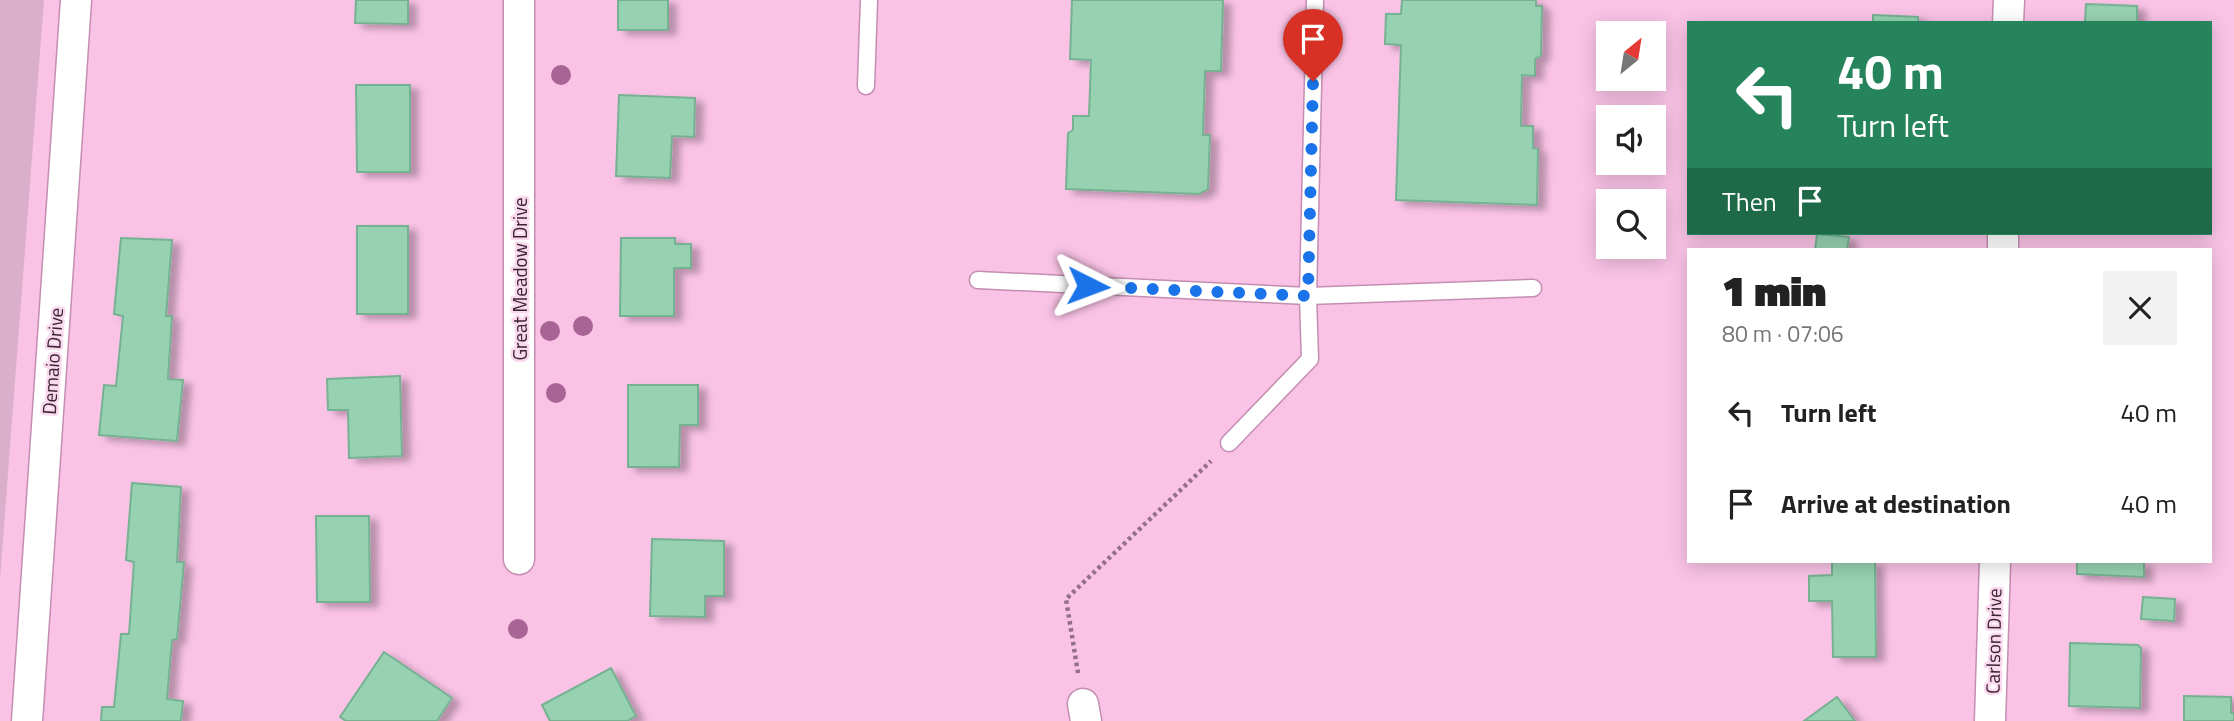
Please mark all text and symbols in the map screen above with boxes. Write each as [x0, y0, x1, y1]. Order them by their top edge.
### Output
pin [1283, 9, 1343, 81]
icon: arrive [1294, 20, 1332, 58]
north arrow [1596, 21, 1666, 91]
map controls [1596, 21, 1666, 259]
text: 40 m [1837, 33, 1944, 108]
icon: left [1722, 49, 1813, 140]
text: Turn left [1837, 101, 1949, 149]
button: sound [1596, 105, 1666, 175]
text: Then [1722, 182, 1777, 221]
icon: arrive [1791, 182, 1829, 220]
button: search [1596, 189, 1666, 259]
street label: Great Meadow Drive [505, 197, 534, 361]
position arrow [1051, 249, 1125, 323]
text: 1 min [1722, 258, 1826, 322]
button: close [2103, 271, 2177, 345]
street label: Demaio Drive [34, 307, 70, 415]
text: 80 m · 07:06 [1722, 316, 1844, 351]
text: Turn left [1781, 393, 1876, 432]
text: 40 m [2120, 393, 2177, 432]
icon: left [1722, 394, 1760, 432]
text: Arrive at destination [1781, 484, 2011, 523]
text: 40 m [2120, 484, 2177, 523]
icon: arrive [1722, 485, 1760, 523]
street label: Carlson Drive [1978, 588, 2008, 694]

